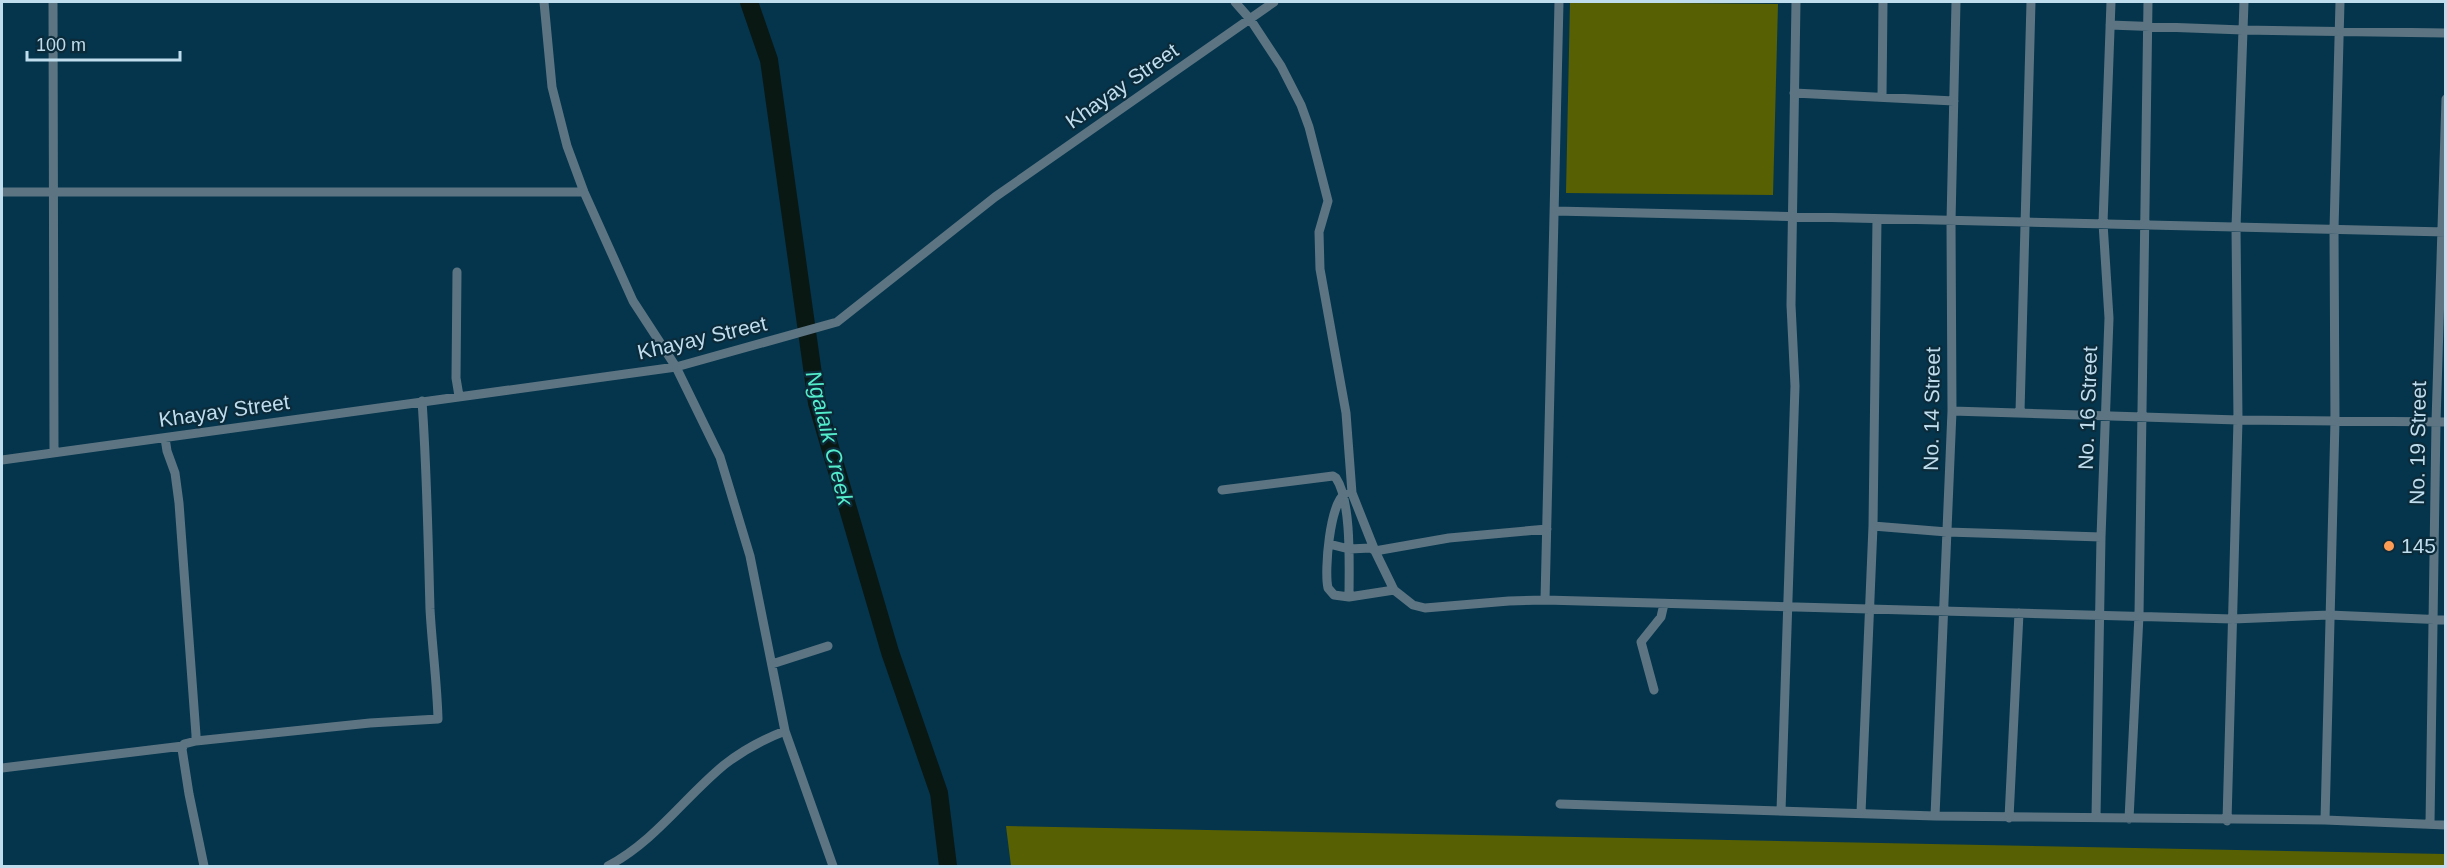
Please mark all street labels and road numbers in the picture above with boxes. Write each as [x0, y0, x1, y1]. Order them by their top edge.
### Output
street label: Khayay Street [1061, 38, 1182, 133]
street label: Khayay Street [635, 311, 769, 364]
street label: No. 16 Street [2074, 346, 2101, 470]
street label: No. 14 Street [1919, 347, 1944, 471]
street label: No. 19 Street [2405, 381, 2430, 505]
street label: Khayay Street [157, 390, 291, 431]

